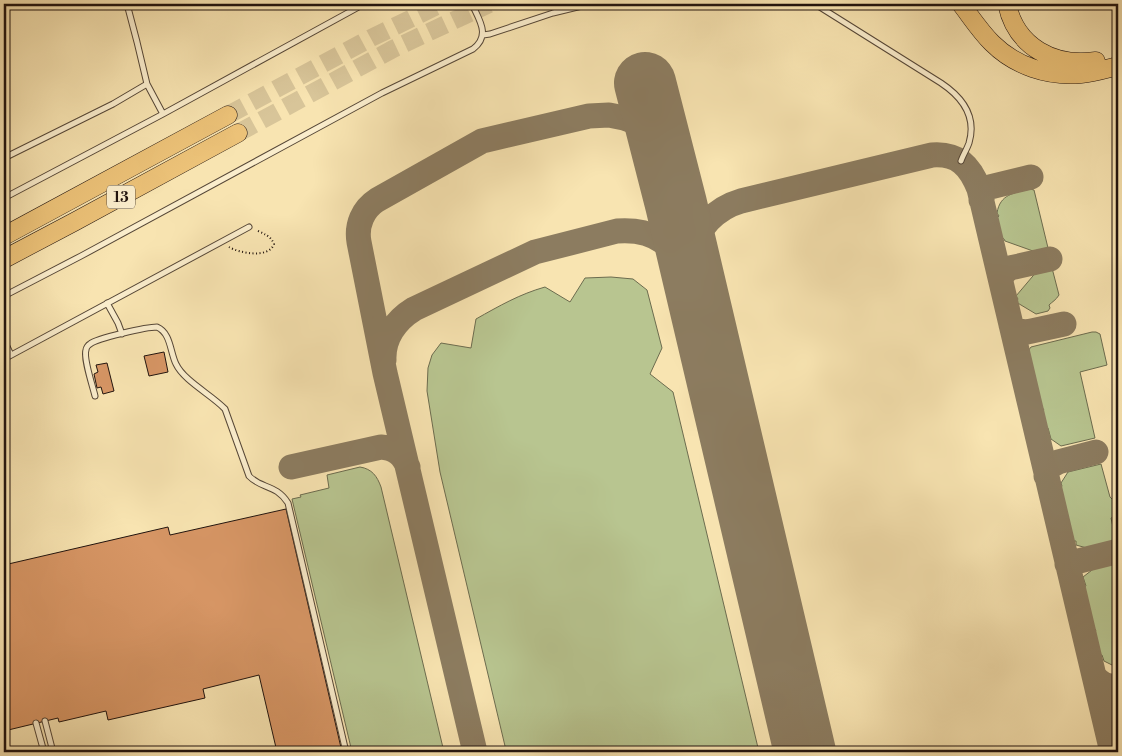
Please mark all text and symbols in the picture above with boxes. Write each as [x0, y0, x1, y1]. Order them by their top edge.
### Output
road number: 13 [107, 186, 135, 208]

